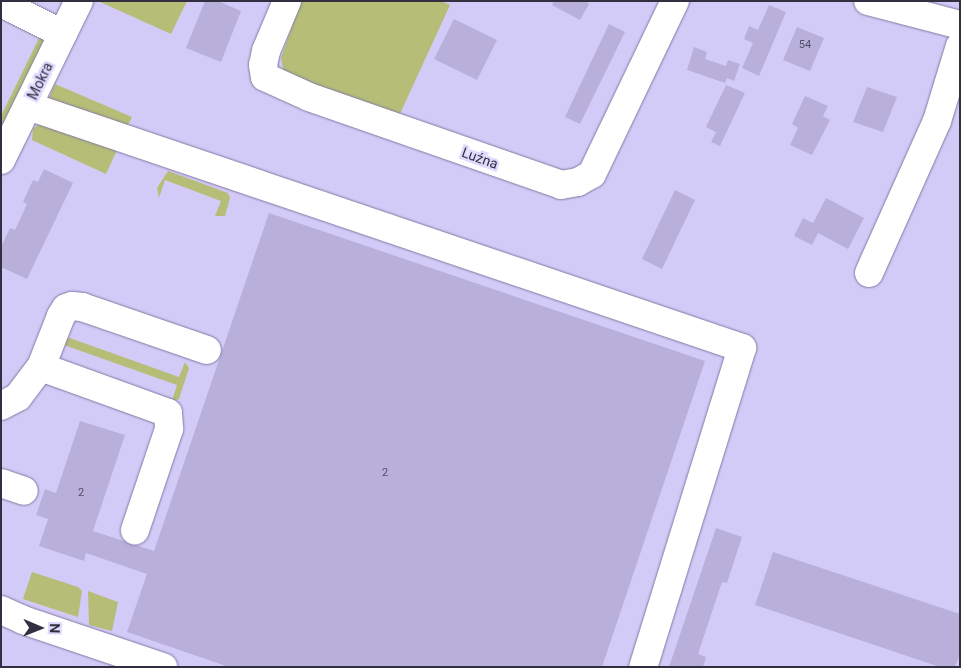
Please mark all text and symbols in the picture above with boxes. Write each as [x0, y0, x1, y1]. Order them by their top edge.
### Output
house number: 54 [799, 38, 811, 52]
street label: Mokra [24, 60, 56, 102]
street label: Luźna [460, 144, 500, 172]
house number: 2 [382, 466, 388, 480]
house number: 2 [78, 486, 84, 500]
north arrow [15, 603, 65, 653]
text: N [47, 623, 63, 633]

